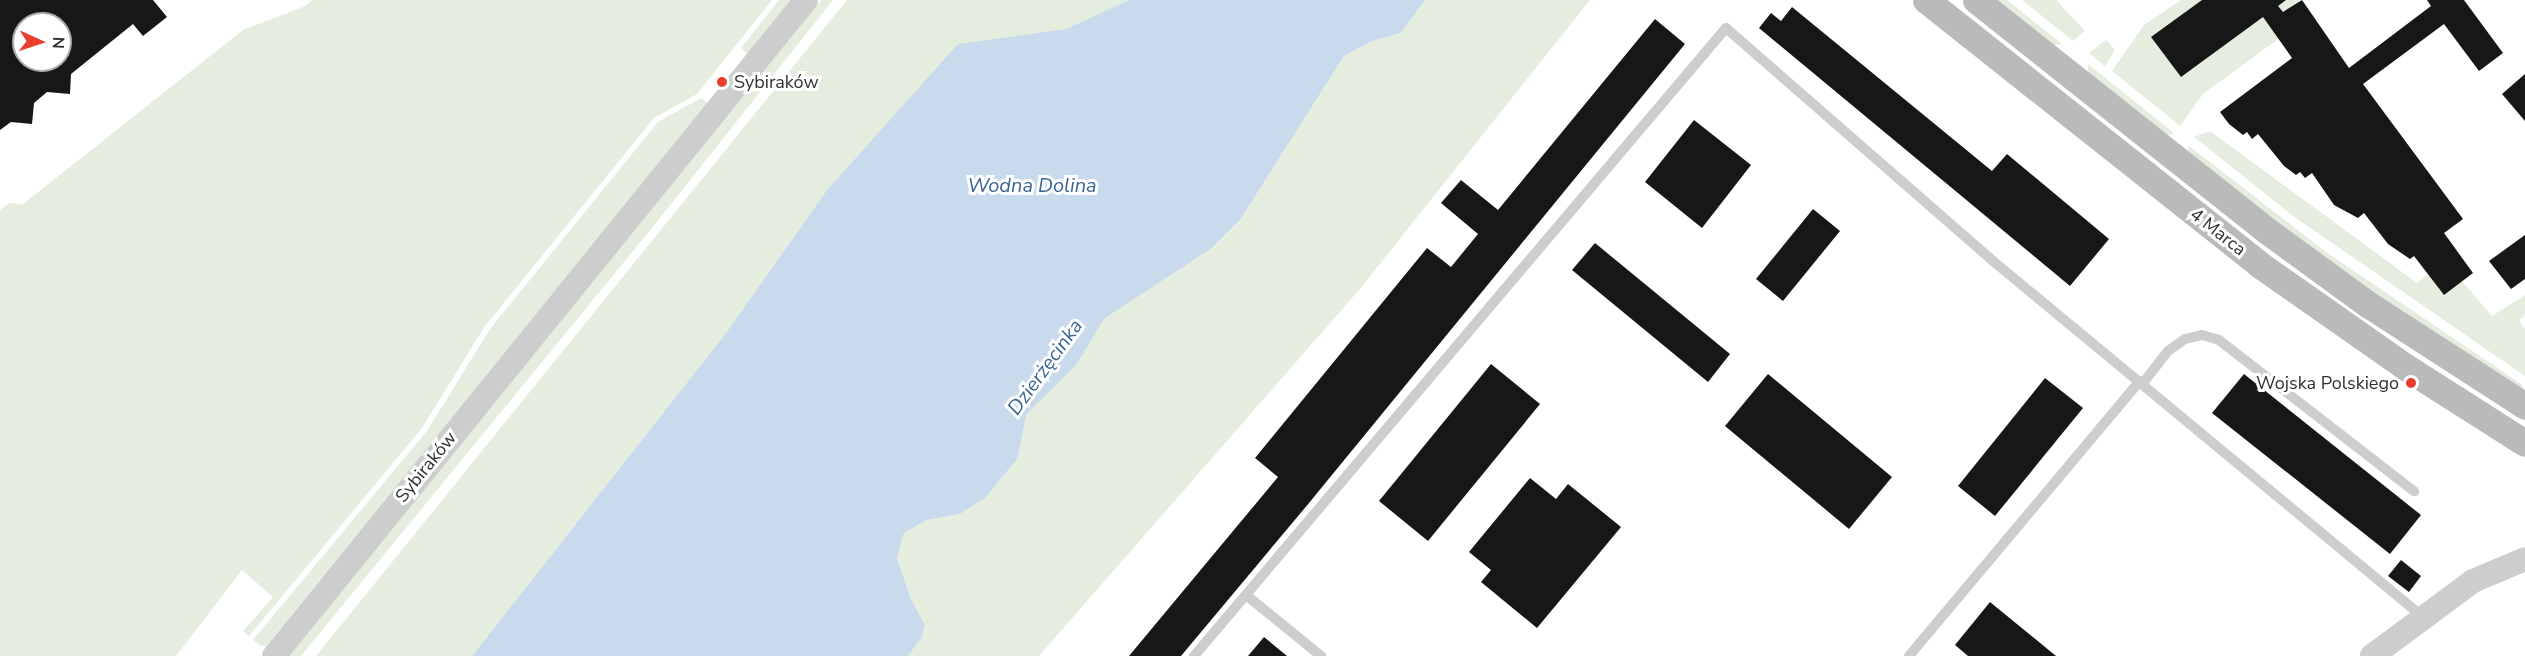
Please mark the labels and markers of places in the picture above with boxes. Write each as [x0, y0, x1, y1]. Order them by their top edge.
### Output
place label: Sybiraków [734, 71, 819, 93]
marker: Sybiraków [715, 75, 729, 89]
place label: Wojska Polskiego [2256, 372, 2399, 394]
marker: Wojska Polskiego [2404, 376, 2418, 390]

